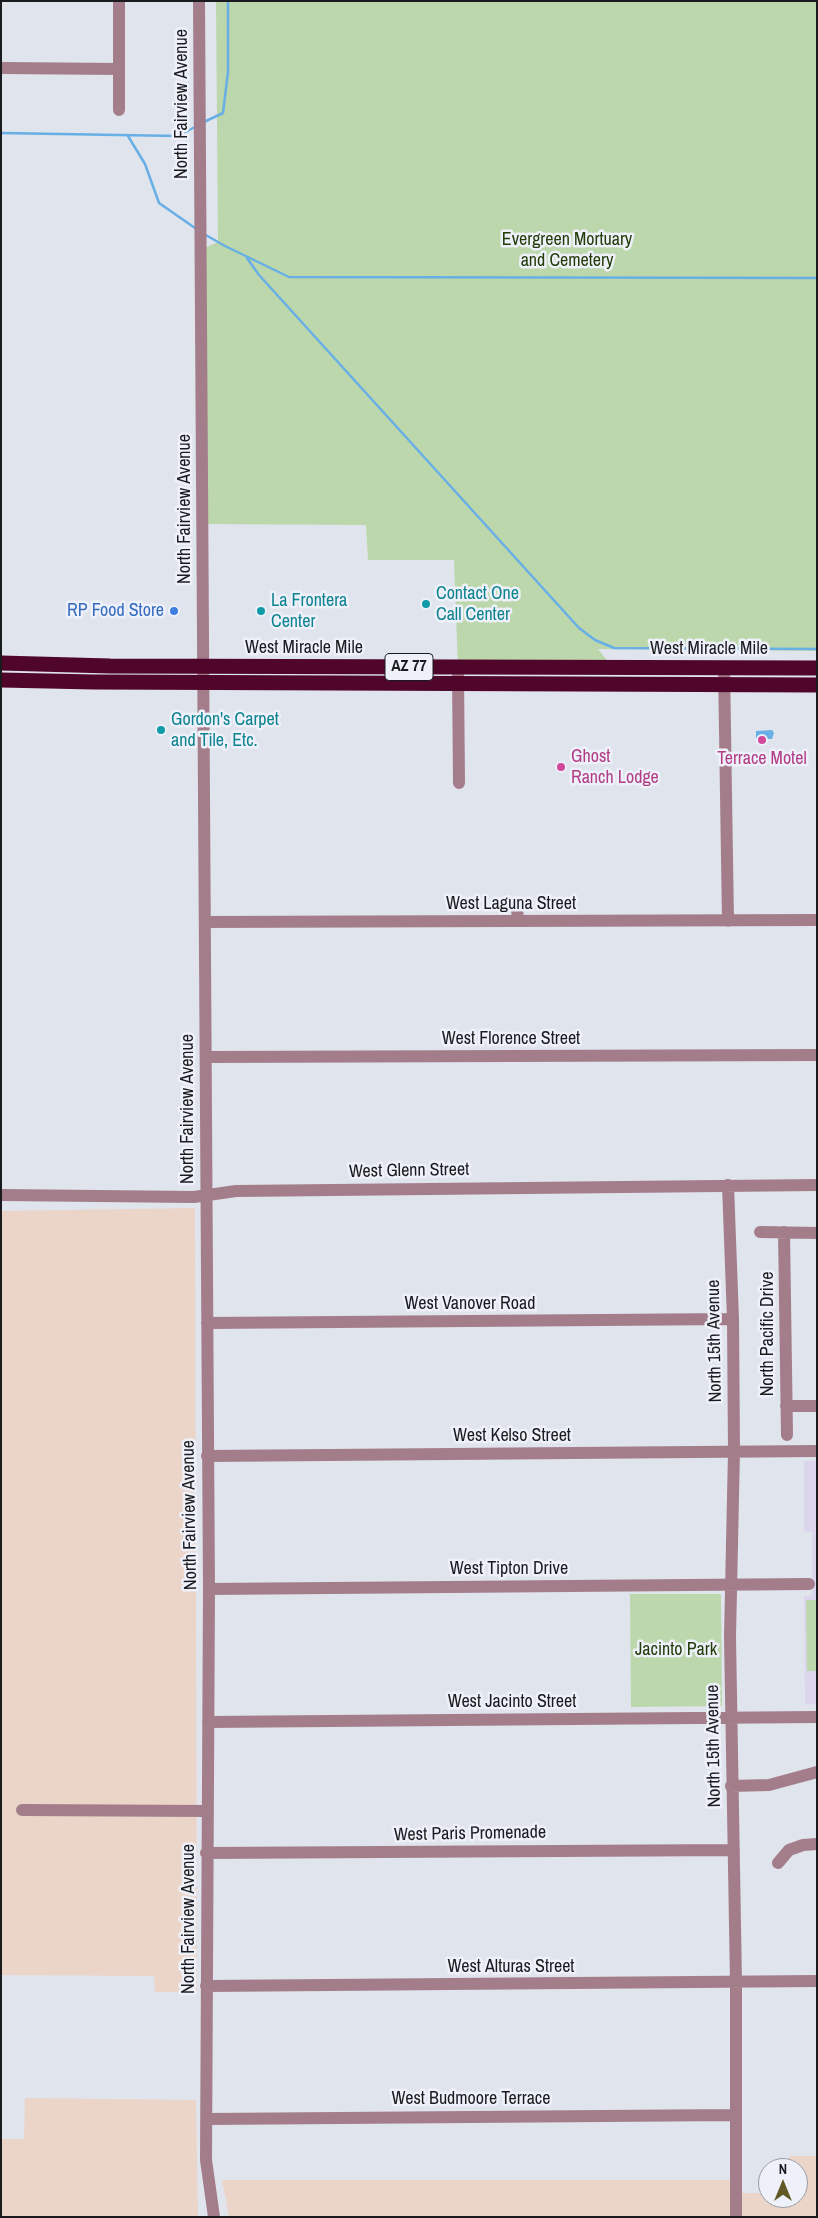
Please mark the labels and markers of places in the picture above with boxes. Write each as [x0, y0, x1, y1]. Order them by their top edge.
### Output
place label: Contact One Call Center [436, 583, 519, 626]
place label: La Frontera Center [271, 590, 347, 632]
marker: Contact One Call Center [420, 598, 432, 610]
place label: RP Food Store [67, 600, 164, 622]
marker: RP Food Store [168, 605, 180, 617]
marker: La Frontera Center [255, 605, 267, 617]
place label: Gordon's Carpet and Tile, Etc. [171, 709, 279, 752]
marker: Gordon's Carpet and Tile, Etc. [155, 724, 167, 736]
marker: Terrace Motel [756, 734, 768, 746]
place label: Ghost Ranch Lodge [571, 746, 659, 789]
place label: Terrace Motel [717, 748, 807, 770]
marker: Ghost Ranch Lodge [555, 761, 567, 773]

